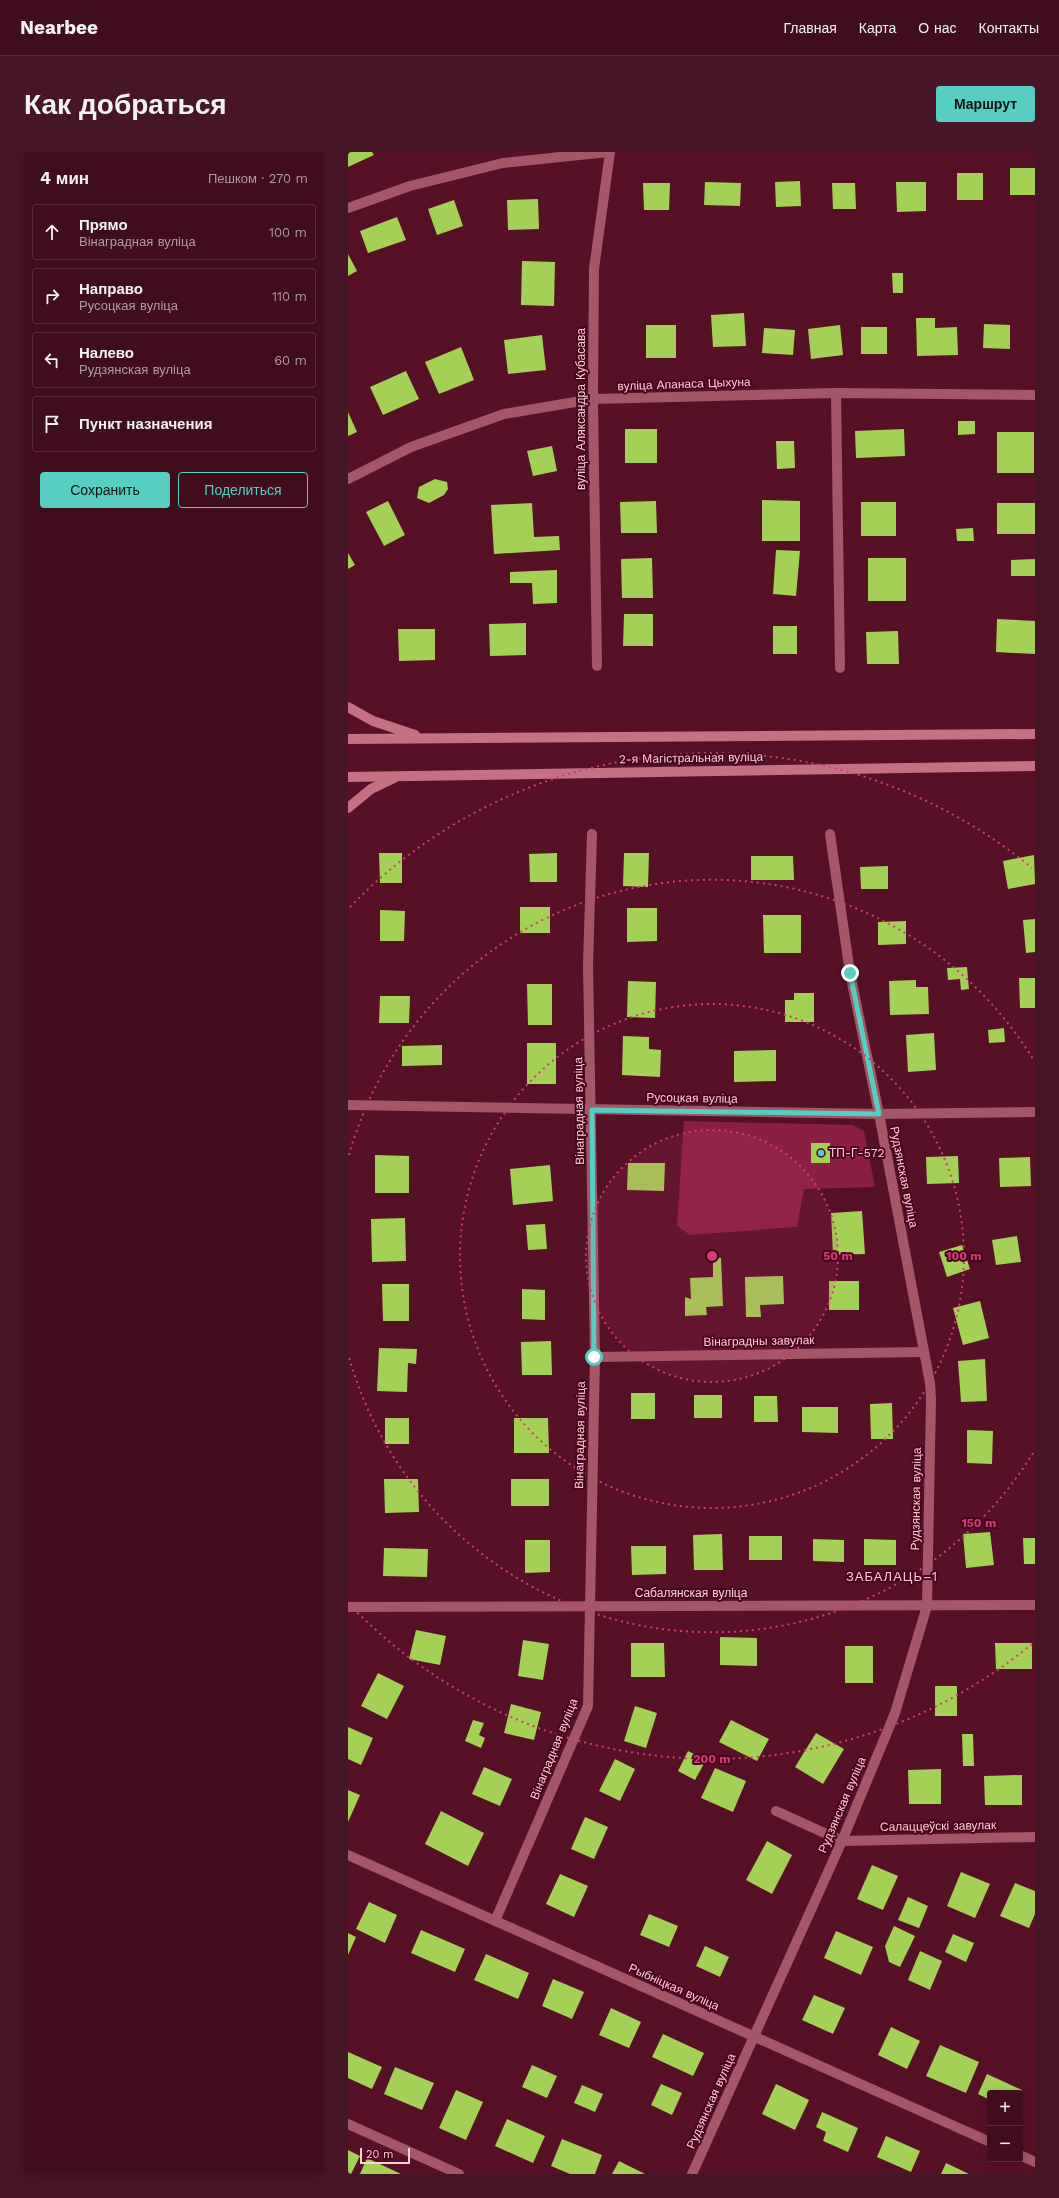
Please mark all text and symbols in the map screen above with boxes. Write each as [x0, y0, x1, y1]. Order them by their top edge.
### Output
text: Nearbee [20, 16, 98, 39]
text: Главная [784, 20, 837, 36]
text: Карта [859, 20, 896, 36]
text: О нас [918, 20, 957, 36]
text: Контакты [979, 20, 1039, 36]
button: Маршрут [936, 86, 1035, 122]
text: Как добраться [24, 88, 227, 121]
text: 4 мин [40, 168, 89, 188]
text: Пешком · 270 m [208, 171, 308, 186]
text: Прямо [79, 216, 128, 234]
icon: ahead [41, 221, 63, 243]
text: 100 m [269, 225, 307, 240]
text: Вінаградная вуліца [79, 234, 196, 249]
text: Направо [79, 280, 143, 298]
icon: right [41, 285, 63, 307]
text: 110 m [272, 289, 307, 304]
text: Русоцкая вуліца [79, 298, 178, 313]
street label: вуліца Аляксандра Кубасава [574, 328, 588, 490]
text: Налево [79, 344, 134, 362]
icon: left [41, 349, 63, 371]
text: 60 m [274, 353, 307, 368]
text: Рудзянская вуліца [79, 362, 191, 377]
street label: вуліца Апанаса Цыхуна [617, 375, 751, 393]
icon: arrive [41, 413, 63, 435]
text: Пункт назначения [79, 415, 212, 433]
button: Сохранить [40, 472, 170, 508]
button: Поделиться [178, 472, 308, 508]
street label: 2-я Магістральная вуліца [619, 750, 764, 766]
route end [841, 964, 859, 982]
street label: Вінаградная вуліца [571, 1057, 587, 1165]
street label: Русоцкая вуліца [646, 1090, 738, 1106]
street label: Рудзянская вуліца [887, 1125, 921, 1229]
place label: ТП-Г-572 [829, 1146, 884, 1160]
marker: ТП-Г-572 [816, 1148, 826, 1158]
centre of rings [705, 1249, 719, 1263]
text: 50 m [823, 1249, 853, 1263]
text: 100 m [946, 1249, 982, 1263]
street label: Вінаградны завулак [703, 1333, 815, 1349]
route start [585, 1348, 603, 1366]
street label: Вінаградная вуліца [572, 1381, 588, 1489]
street label: Рудзянская вуліца [908, 1447, 924, 1551]
text: 150 m [962, 1516, 996, 1530]
district label: ЗАБАЛАЦЬ–1 [846, 1569, 938, 1584]
street label: Сабалянская вуліца [635, 1586, 748, 1600]
street label: Вінаградная вуліца [527, 1696, 581, 1802]
text: 200 m [693, 1752, 731, 1766]
street label: Рудзянская вуліца [815, 1755, 869, 1855]
street label: Салаццеўскі завулак [880, 1818, 997, 1834]
street label: Рыбніцкая вуліца [627, 1961, 722, 2013]
street label: Рудзянская вуліца [684, 2051, 738, 2151]
map controls [987, 2090, 1023, 2162]
button: + [987, 2090, 1023, 2126]
button: − [987, 2126, 1023, 2162]
scale bar [360, 2146, 410, 2165]
text: 20 m [366, 2148, 394, 2161]

